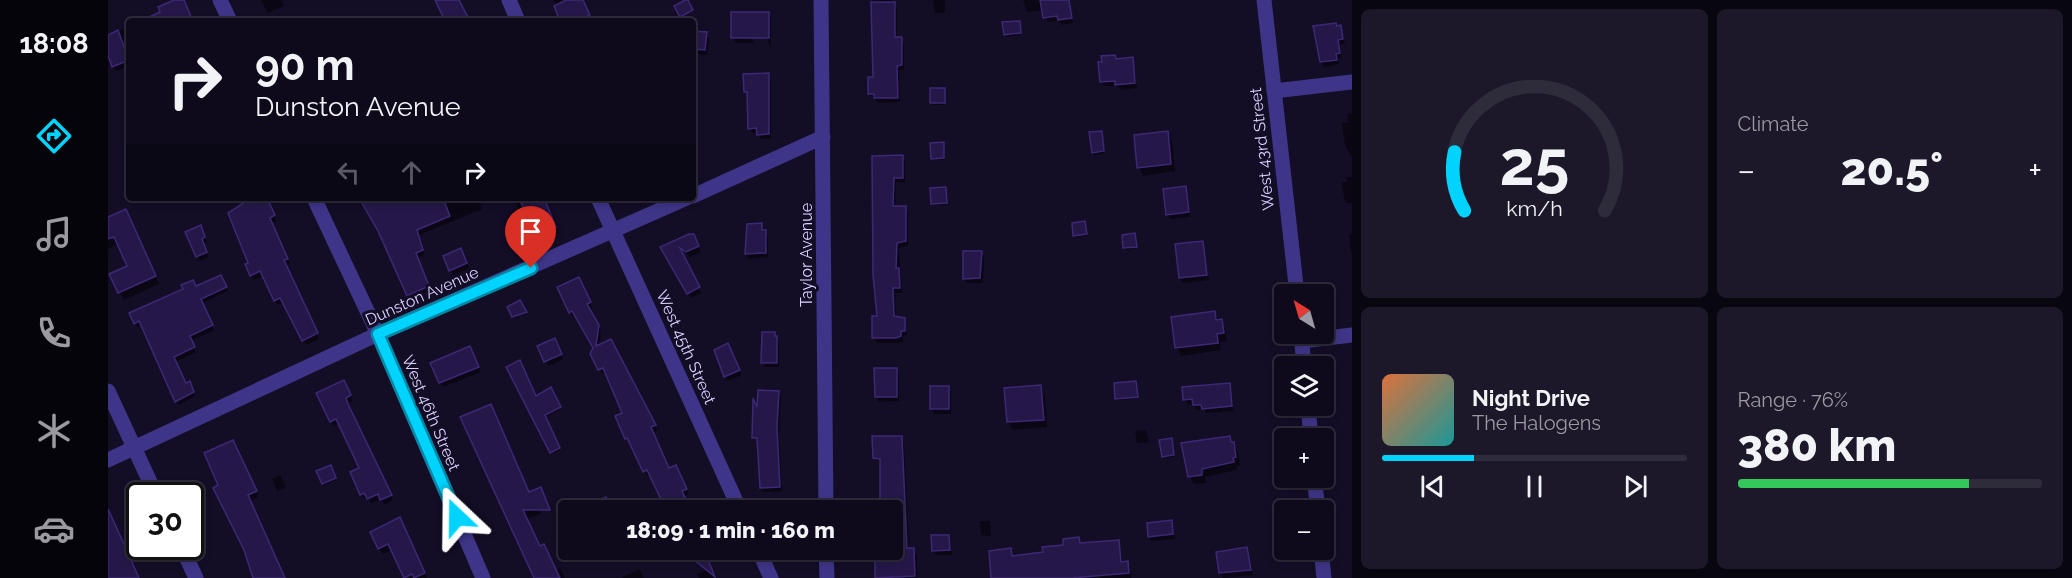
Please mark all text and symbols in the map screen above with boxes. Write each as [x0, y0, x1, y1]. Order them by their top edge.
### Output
text: 18:08 [19, 28, 89, 59]
text: 90 m [255, 41, 355, 90]
icon: right [156, 42, 234, 120]
street label: West 43rd Street [1246, 86, 1278, 211]
text: Dunston Avenue [255, 91, 461, 122]
text: Climate [1738, 112, 1809, 136]
icon: directions [33, 115, 75, 157]
text: 25 [1499, 126, 1569, 200]
text: 20.5° [1840, 143, 1943, 196]
text: − [1738, 151, 1755, 190]
text: + [2028, 151, 2042, 190]
icon: left [332, 156, 365, 189]
icon: ahead [395, 156, 428, 189]
icon: right [458, 156, 491, 189]
text: km/h [1506, 196, 1563, 221]
street label: Taylor Avenue [797, 203, 816, 307]
pin [505, 206, 556, 268]
icon: music [33, 213, 75, 255]
icon: arrive [514, 215, 547, 248]
street label: Dunston Avenue [363, 263, 481, 329]
north arrow [1274, 284, 1334, 344]
map controls [1274, 284, 1334, 560]
street label: West 45th Street [652, 287, 720, 408]
icon: phone [33, 312, 75, 354]
street label: West 46th Street [398, 352, 464, 474]
button: layers [1274, 356, 1334, 416]
text: Night Drive [1472, 385, 1590, 411]
text: Range · 76% [1738, 388, 1848, 412]
icon: climate [33, 410, 75, 452]
text: The Halogens [1472, 411, 1601, 435]
text: 380 km [1738, 419, 1896, 472]
button: + [1274, 428, 1334, 488]
icon: previous [1416, 470, 1449, 503]
icon: pause [1518, 470, 1551, 503]
icon: next [1619, 470, 1652, 503]
speed limit sign: 30 [126, 482, 204, 560]
position arrow [425, 485, 489, 549]
button: − [1274, 500, 1334, 560]
icon: car [33, 508, 75, 550]
text: 18:09 · 1 min · 160 m [626, 517, 835, 543]

